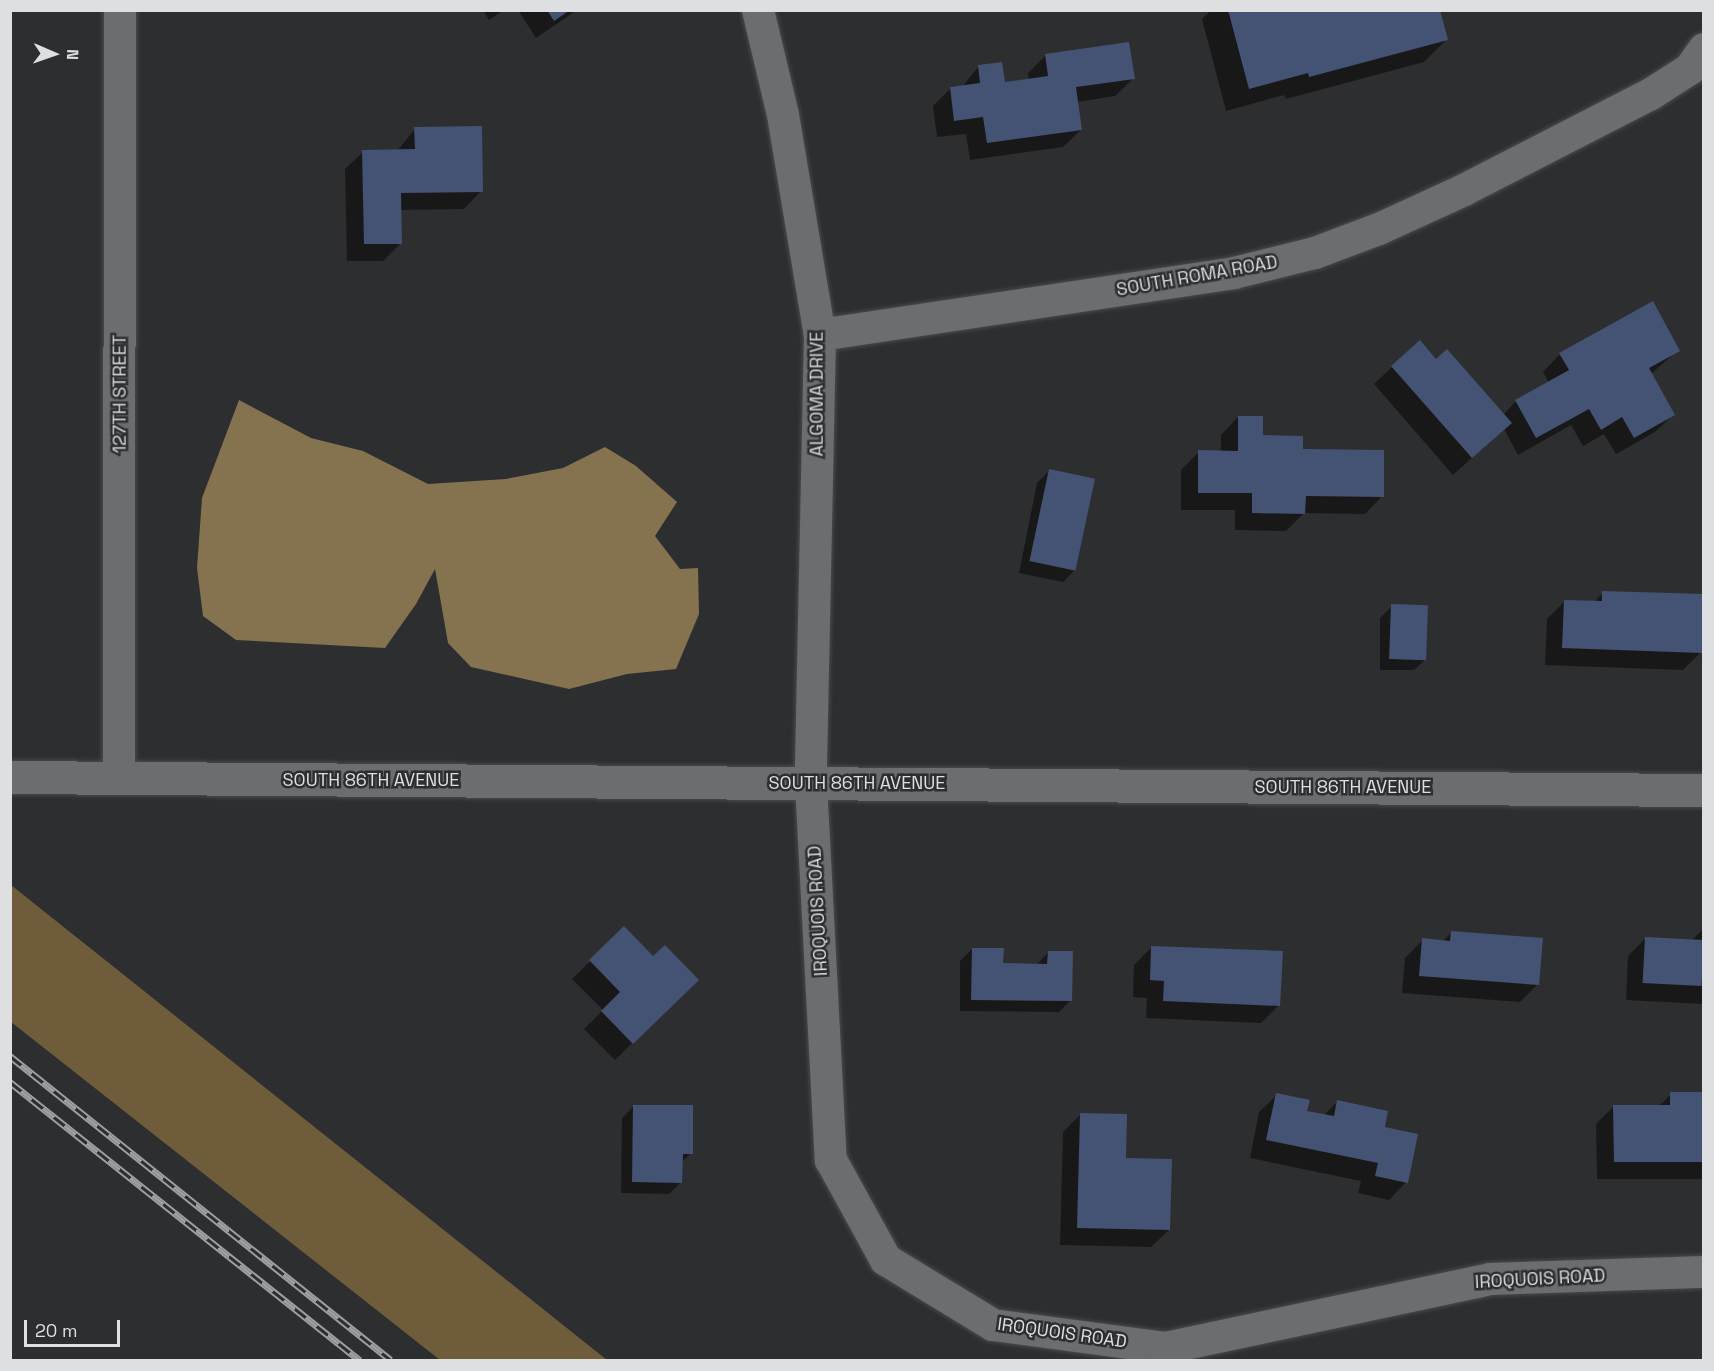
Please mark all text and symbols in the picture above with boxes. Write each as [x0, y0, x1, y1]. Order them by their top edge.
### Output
north arrow [24, 24, 84, 84]
text: N [62, 49, 83, 60]
street label: SOUTH ROMA ROAD [1115, 251, 1279, 301]
street label: ALGOMA DRIVE [806, 331, 828, 457]
street label: 127TH STREET [109, 335, 131, 453]
street label: SOUTH 86TH AVENUE [282, 769, 460, 791]
street label: SOUTH 86TH AVENUE [768, 772, 946, 794]
street label: SOUTH 86TH AVENUE [1254, 776, 1432, 798]
street label: IROQUOIS ROAD [804, 845, 832, 977]
street label: IROQUOIS ROAD [1474, 1265, 1606, 1293]
scale bar [27, 1308, 123, 1346]
street label: IROQUOIS ROAD [996, 1313, 1128, 1353]
text: 20 m [35, 1319, 78, 1342]

